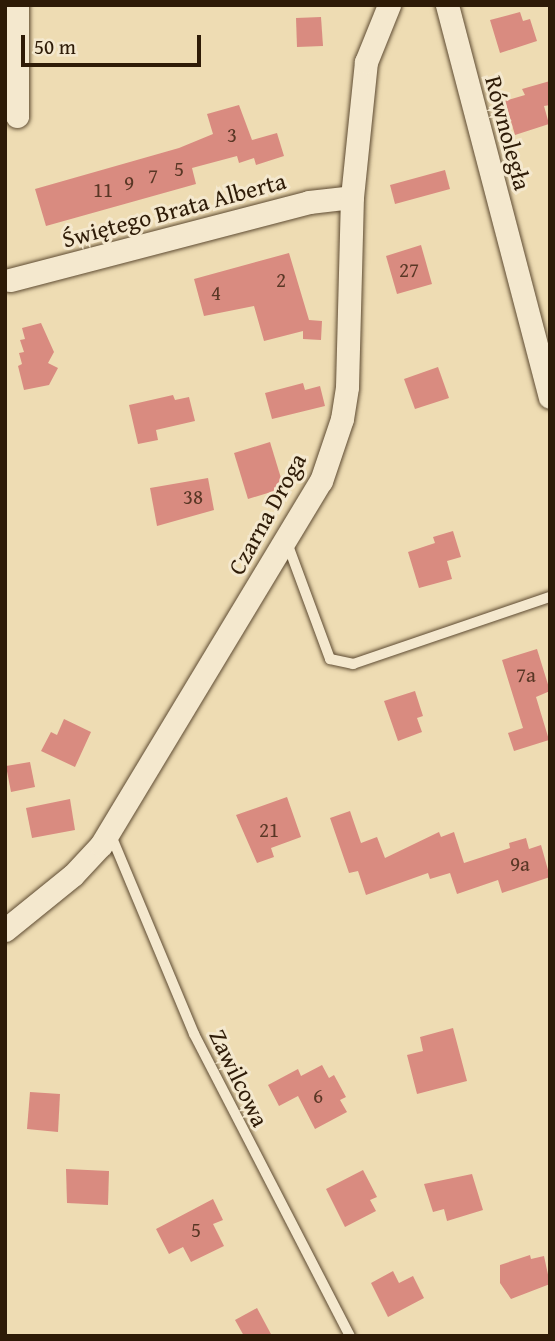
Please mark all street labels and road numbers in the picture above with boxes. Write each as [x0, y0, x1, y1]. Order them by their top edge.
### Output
street label: Równoległa [479, 73, 537, 193]
street label: Świętego Brata Alberta [59, 166, 289, 254]
street label: Czarna Droga [222, 448, 312, 580]
street label: Zawilcowa [203, 1025, 275, 1131]

